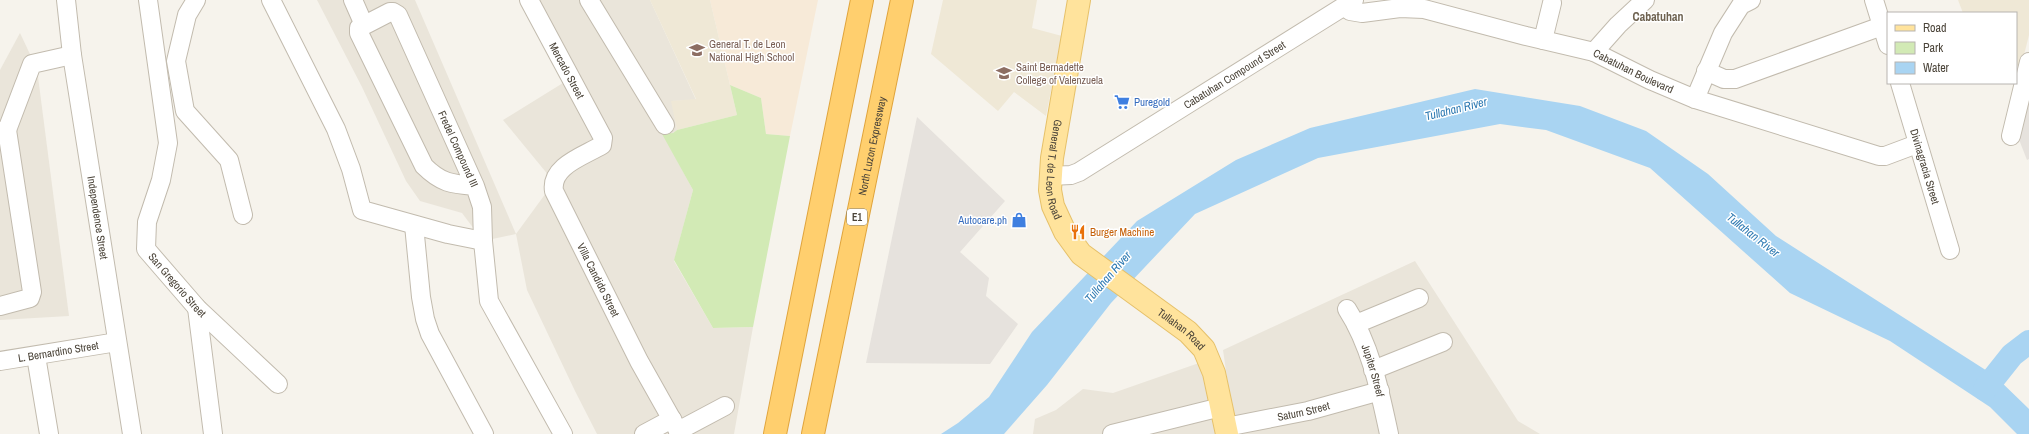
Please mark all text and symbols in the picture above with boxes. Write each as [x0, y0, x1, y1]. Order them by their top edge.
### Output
district label: Cabatuhan [1633, 9, 1683, 25]
legend [1887, 12, 2017, 84]
text: Road [1923, 20, 1947, 36]
place label: General T. de Leon National High School [709, 37, 794, 64]
street label: Cabatuhan Compound Street [1181, 37, 1289, 112]
street label: Mercado Street [546, 40, 588, 101]
text: Park [1923, 40, 1943, 56]
school or university icon: General T. de Leon National High School [688, 41, 706, 59]
street label: Cabatuhan Boulevard [1591, 46, 1676, 96]
place label: Saint Bernadette College of Valenzuela [1016, 60, 1103, 87]
text: Water [1923, 60, 1950, 76]
school or university icon: Saint Bernadette College of Valenzuela [995, 64, 1013, 82]
supermarket icon: Puregold [1113, 93, 1131, 111]
water label: Tullahan River [1423, 93, 1489, 124]
street label: North Luzon Expressway [855, 95, 889, 197]
place label: Puregold [1134, 95, 1170, 109]
street label: Fredel Compound III [435, 108, 482, 189]
street label: General T. de Leon Road [1043, 119, 1065, 221]
street label: Divinagracia Street [1907, 127, 1943, 206]
street label: Independence Street [84, 175, 111, 261]
road number: E1 [847, 209, 867, 225]
water label: Tullahan River [1723, 209, 1783, 261]
shop icon: Autocare.ph [1010, 211, 1028, 229]
place label: Autocare.ph [957, 213, 1007, 227]
restaurant icon: Burger Machine [1069, 223, 1087, 241]
place label: Burger Machine [1090, 225, 1154, 239]
street label: Villa Candido Street [574, 240, 623, 319]
water label: Tullahan River [1081, 247, 1135, 306]
street label: San Gregorio Street [145, 250, 210, 320]
street label: Tullahan Road [1155, 305, 1208, 353]
street label: L. Bernardino Street [17, 338, 100, 365]
street label: Jupiter Streef [1358, 342, 1388, 399]
street label: Saturn Street [1276, 398, 1332, 424]

